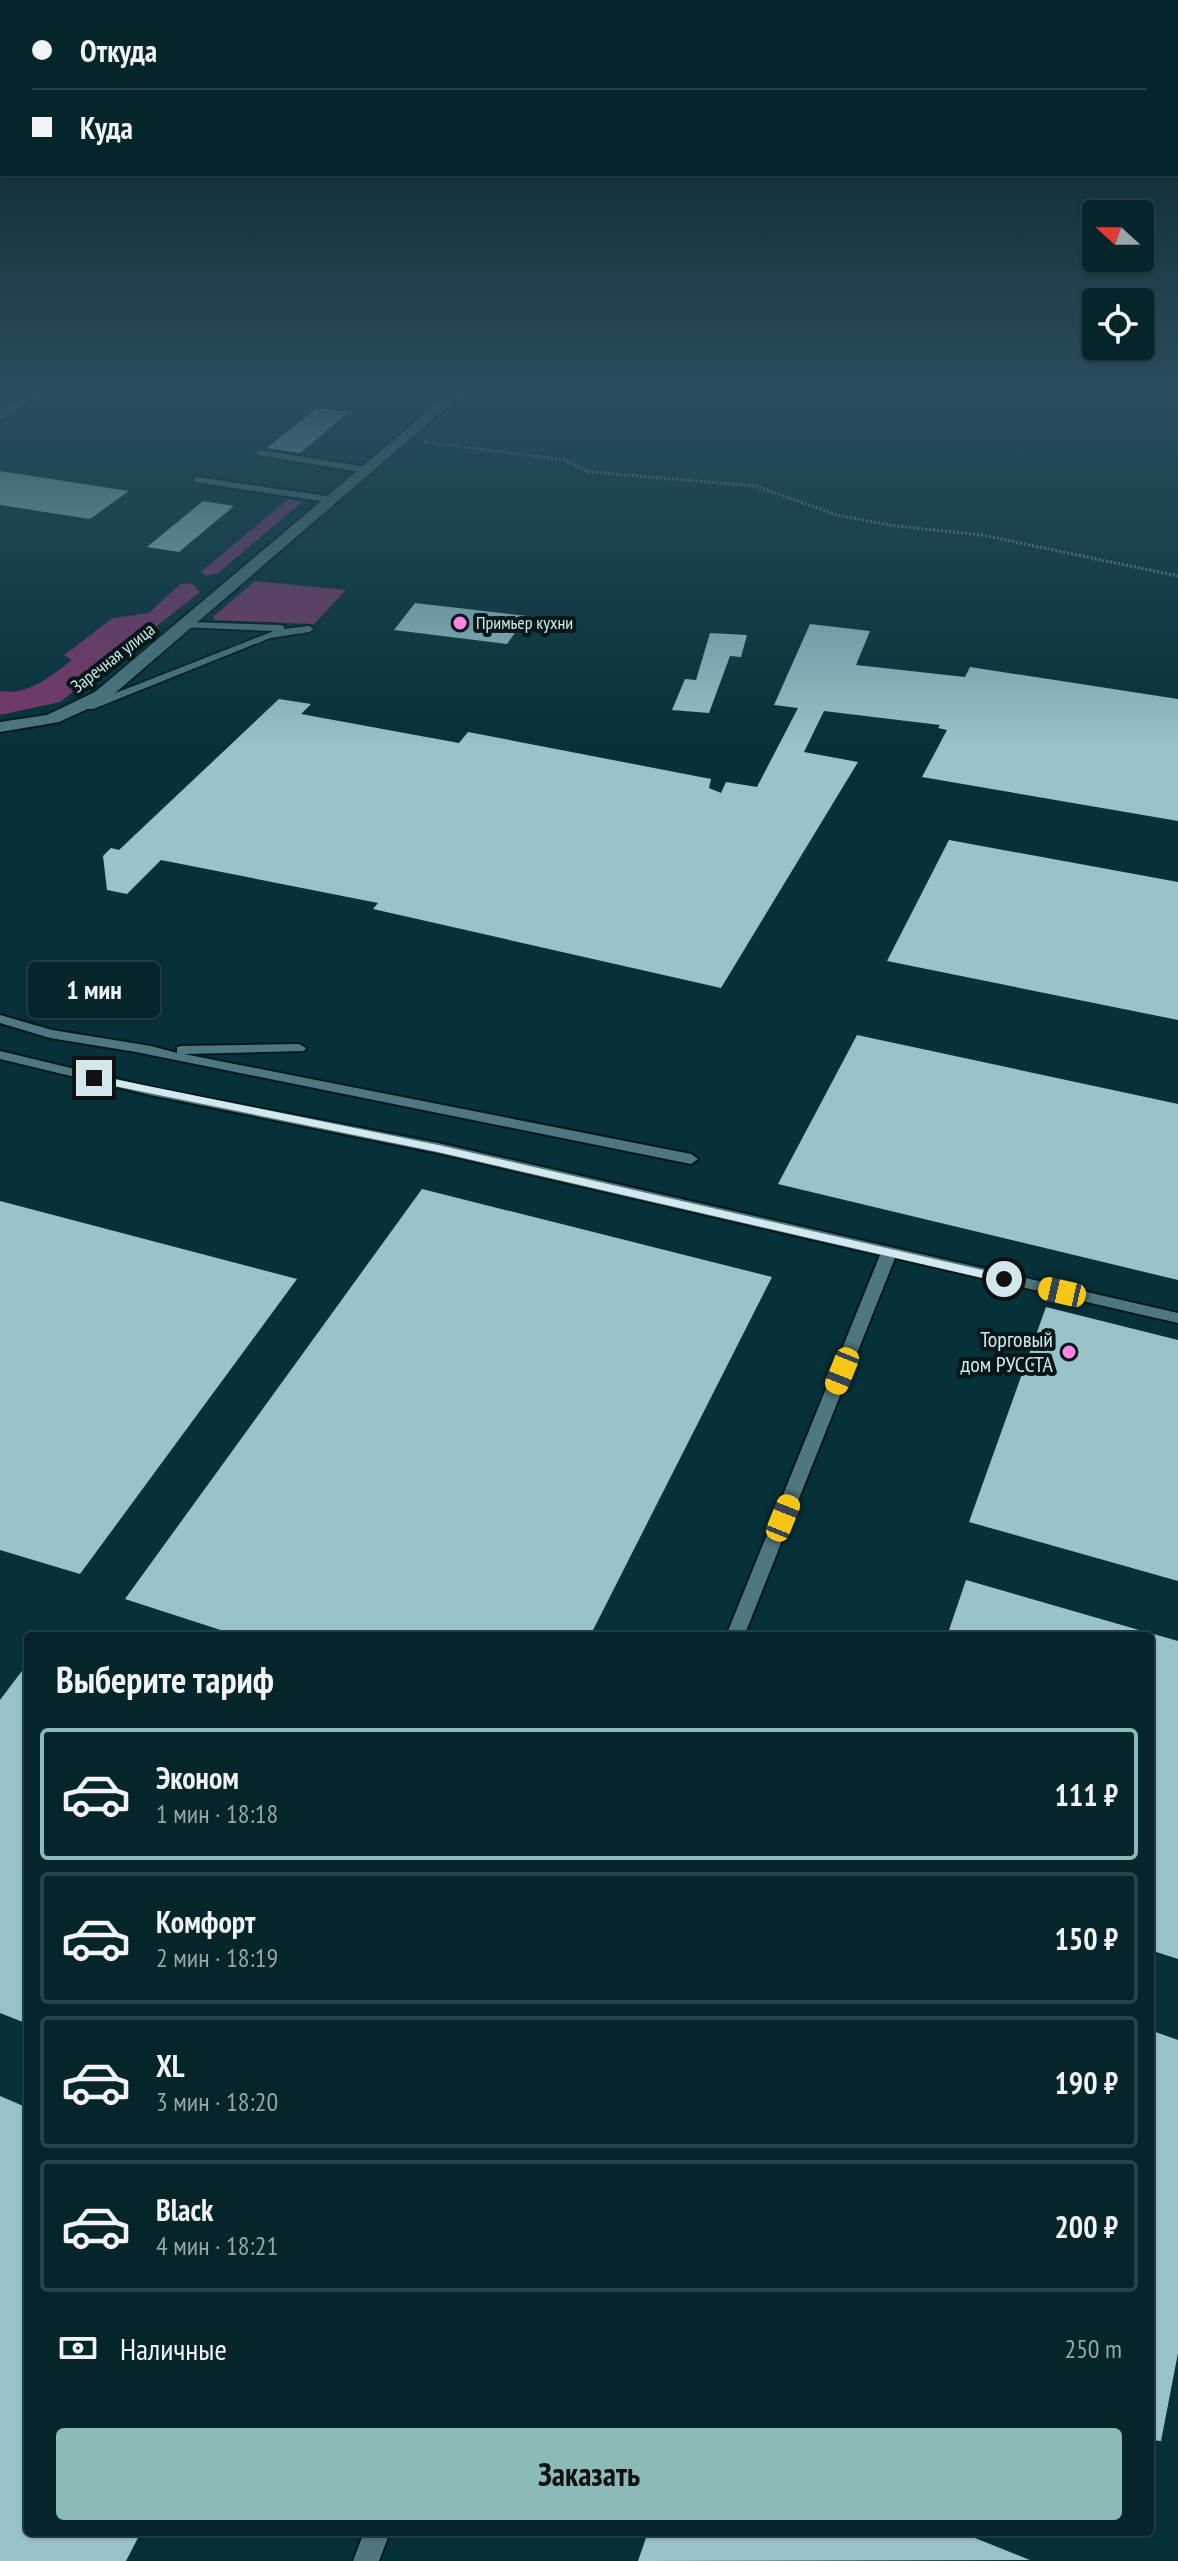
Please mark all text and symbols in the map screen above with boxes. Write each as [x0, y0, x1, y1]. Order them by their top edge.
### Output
text: Откуда [80, 31, 157, 70]
text: Куда [80, 108, 133, 147]
north arrow [1082, 200, 1154, 272]
map controls [1082, 200, 1154, 360]
button: locate [1082, 288, 1154, 360]
place label: Примьер кухни [476, 611, 573, 634]
marker: Примьер кухни [451, 614, 469, 632]
street label: Заречная улица [66, 618, 159, 697]
callout: 1 мин [28, 962, 160, 1018]
text: 1 мин [66, 973, 122, 1006]
route end [76, 1060, 112, 1096]
route start [986, 1261, 1022, 1297]
car [1036, 1275, 1088, 1309]
place label: Торговый дом РУССТА [961, 1325, 1054, 1378]
marker: Торговый дом РУССТА [1060, 1343, 1078, 1361]
car [822, 1344, 862, 1398]
car [763, 1491, 803, 1545]
text: Выберите тариф [56, 1656, 274, 1703]
icon: car [60, 1758, 132, 1830]
text: Эконом [156, 1758, 239, 1797]
text: 111 ₽ [1054, 1775, 1118, 1814]
text: 1 мин · 18:18 [156, 1797, 278, 1830]
icon: car [60, 1902, 132, 1974]
text: Комфорт [156, 1902, 255, 1941]
text: 150 ₽ [1054, 1919, 1118, 1958]
text: 2 мин · 18:19 [156, 1941, 278, 1974]
icon: car [60, 2046, 132, 2118]
text: XL [156, 2046, 185, 2085]
text: 190 ₽ [1054, 2063, 1118, 2102]
text: 3 мин · 18:20 [156, 2085, 278, 2118]
icon: car [60, 2190, 132, 2262]
text: Black [156, 2190, 213, 2229]
text: 200 ₽ [1054, 2207, 1118, 2246]
text: 4 мин · 18:21 [156, 2229, 278, 2262]
icon: cash [56, 2326, 100, 2370]
text: Наличные [120, 2329, 227, 2368]
text: 250 m [1064, 2332, 1122, 2365]
button: Заказать [56, 2428, 1122, 2520]

